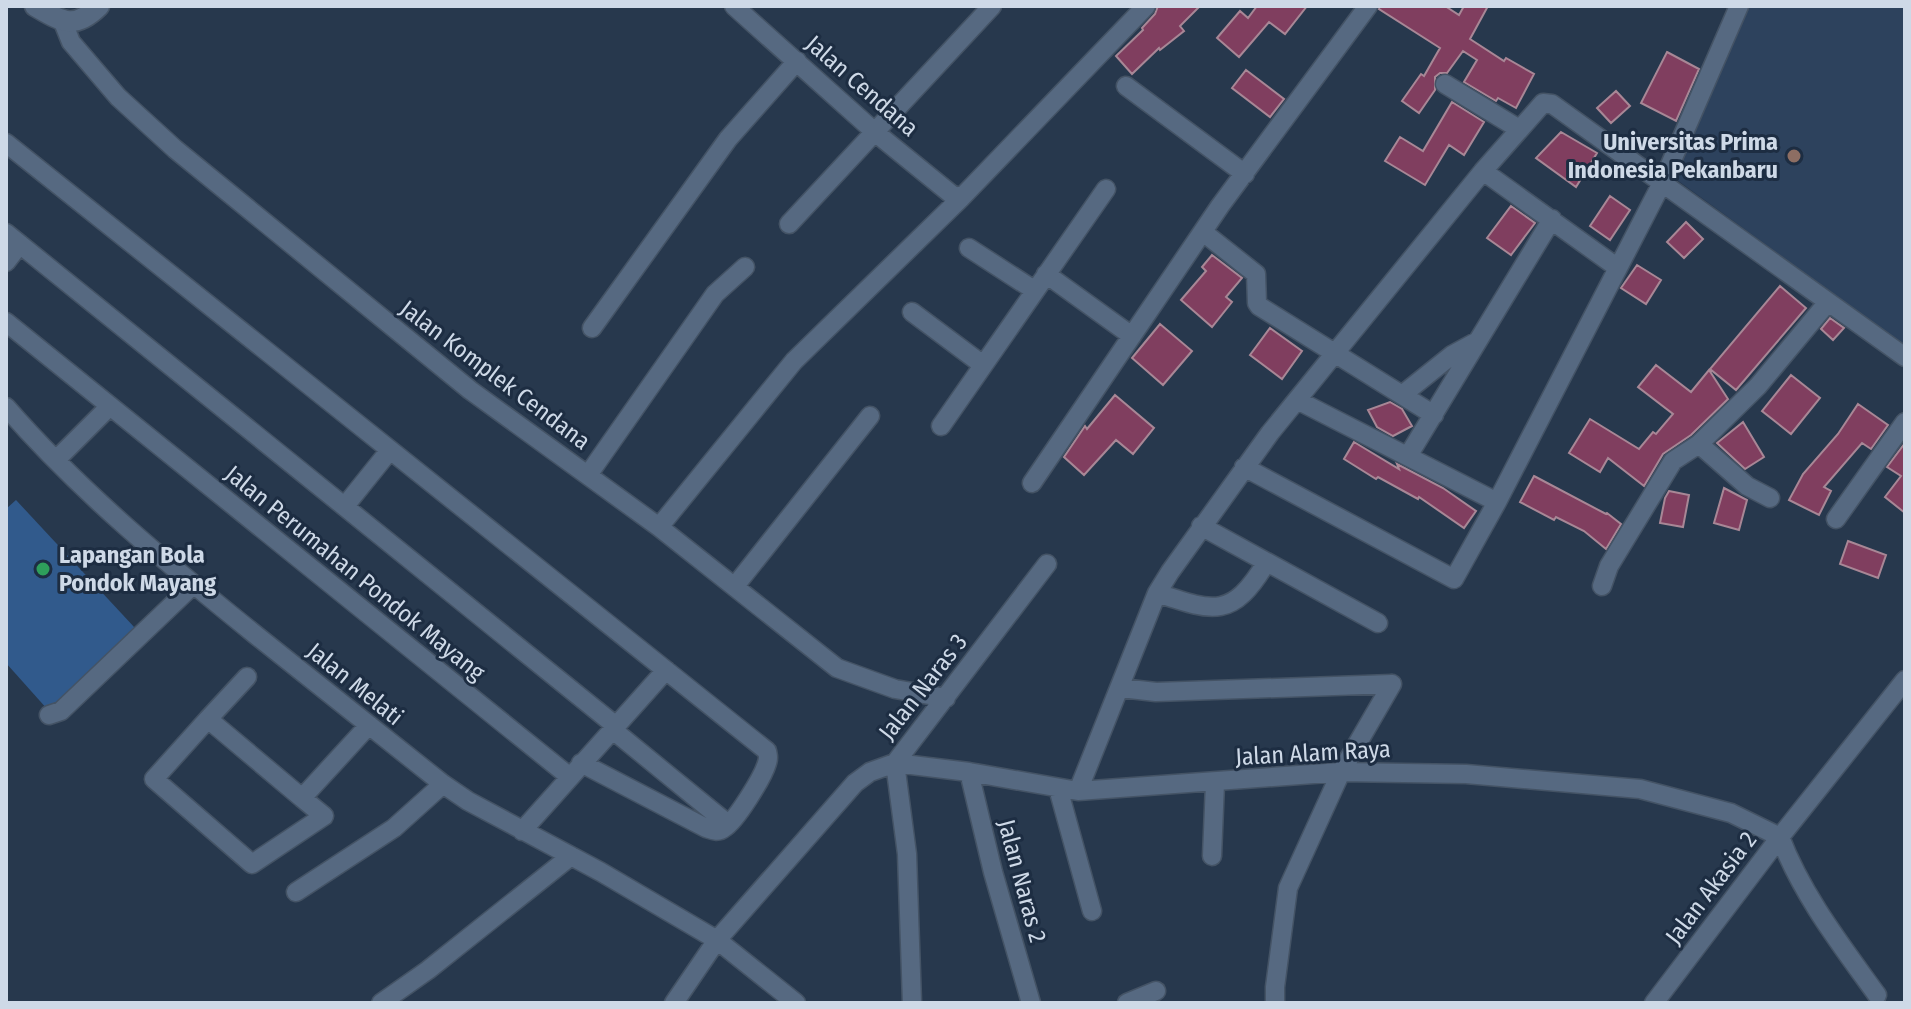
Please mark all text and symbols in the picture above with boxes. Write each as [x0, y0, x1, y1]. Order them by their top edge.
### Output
street label: Jalan Cendana [800, 30, 924, 142]
place label: Universitas Prima Indonesia Pekanbaru [1568, 128, 1778, 184]
marker: Universitas Prima Indonesia Pekanbaru [1785, 147, 1803, 165]
street label: Jalan Komplek Cendana [394, 294, 596, 456]
street label: Jalan Perumahan Pondok Mayang [220, 460, 491, 687]
place label: Lapangan Bola Pondok Mayang [59, 541, 216, 597]
marker: Lapangan Bola Pondok Mayang [34, 560, 52, 578]
street label: Jalan Naras 3 [873, 628, 973, 746]
street label: Jalan Melati [301, 637, 409, 731]
street label: Jalan Alam Raya [1235, 735, 1391, 771]
street label: Jalan Naras 2 [992, 816, 1052, 946]
street label: Jalan Akasia 2 [1660, 826, 1762, 950]

